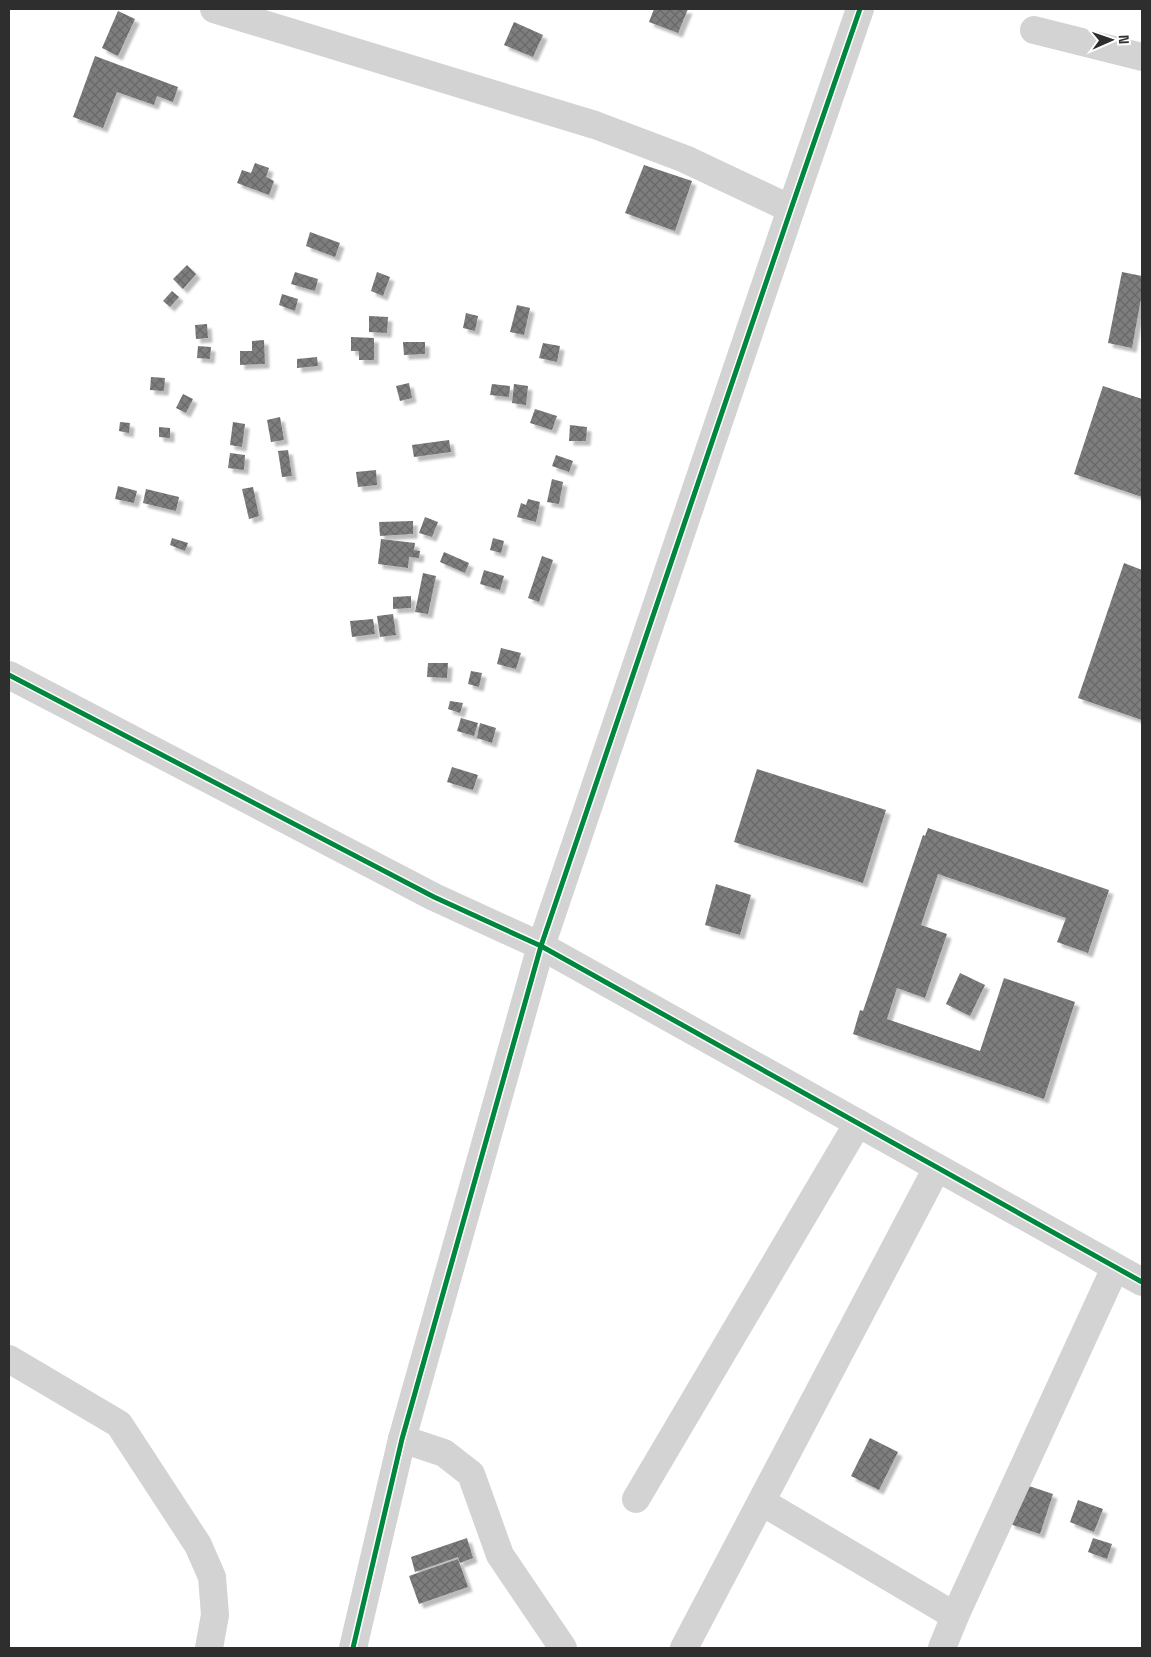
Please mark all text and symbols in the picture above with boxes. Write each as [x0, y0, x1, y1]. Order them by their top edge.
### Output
north arrow [1086, 15, 1136, 65]
text: N [1115, 35, 1133, 45]

